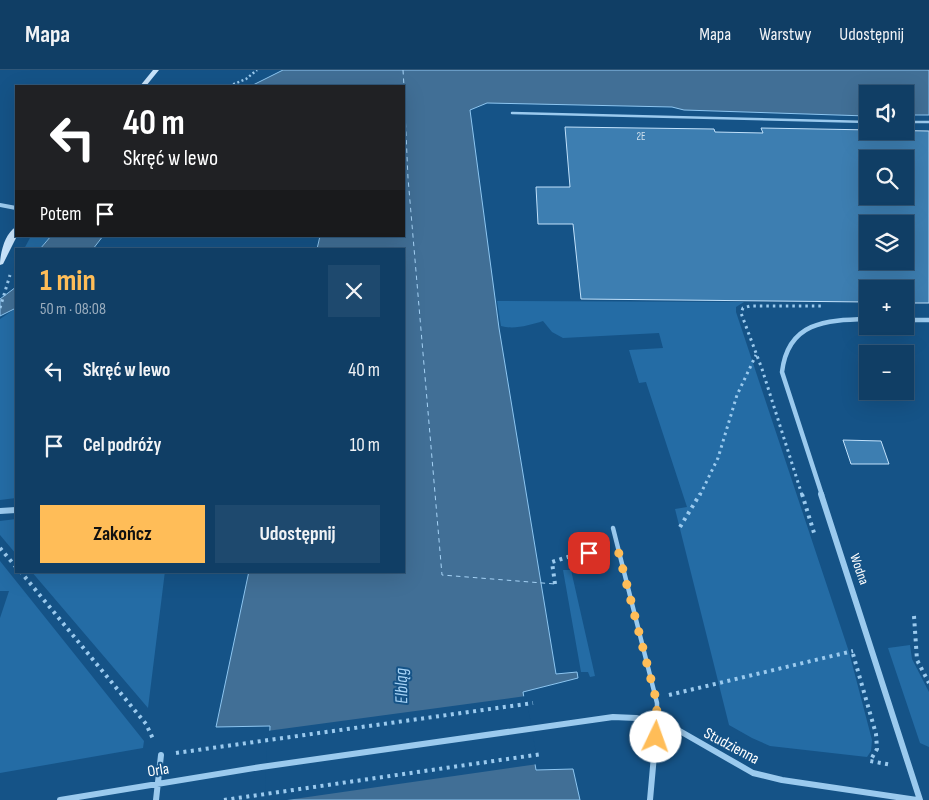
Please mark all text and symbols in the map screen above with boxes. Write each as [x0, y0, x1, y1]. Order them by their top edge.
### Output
text: Mapa [25, 20, 70, 49]
text: Mapa [699, 24, 731, 45]
text: Warstwy [759, 24, 811, 45]
text: Udostępnij [839, 24, 904, 45]
map controls [859, 85, 914, 400]
button: sound [859, 85, 914, 140]
text: 40 m [123, 102, 185, 145]
icon: left [40, 105, 105, 170]
house number: 2E [636, 130, 646, 143]
text: Skręć w lewo [123, 145, 218, 172]
button: search [859, 150, 914, 205]
icon: arrive [91, 200, 119, 228]
text: Potem [40, 203, 81, 226]
button: layers [859, 215, 914, 270]
text: 1 min [40, 263, 96, 299]
button: close [328, 265, 380, 317]
button: + [859, 280, 914, 335]
text: 50 m · 08:08 [40, 300, 106, 319]
button: − [859, 345, 914, 400]
icon: left [40, 357, 68, 385]
text: Skręć w lewo [83, 359, 170, 382]
text: 40 m [348, 359, 380, 382]
icon: arrive [40, 432, 68, 460]
text: Cel podróży [83, 434, 161, 457]
text: 10 m [350, 434, 380, 457]
button: Zakończ [40, 505, 205, 563]
button: Udostępnij [215, 505, 380, 563]
pin [568, 532, 610, 574]
icon: arrive [575, 539, 603, 567]
street label: Wodna [846, 551, 873, 587]
water label: Elbląg [391, 667, 412, 704]
position arrow [629, 710, 681, 762]
street label: Studzienna [700, 724, 762, 769]
street label: Orla [146, 759, 170, 782]

